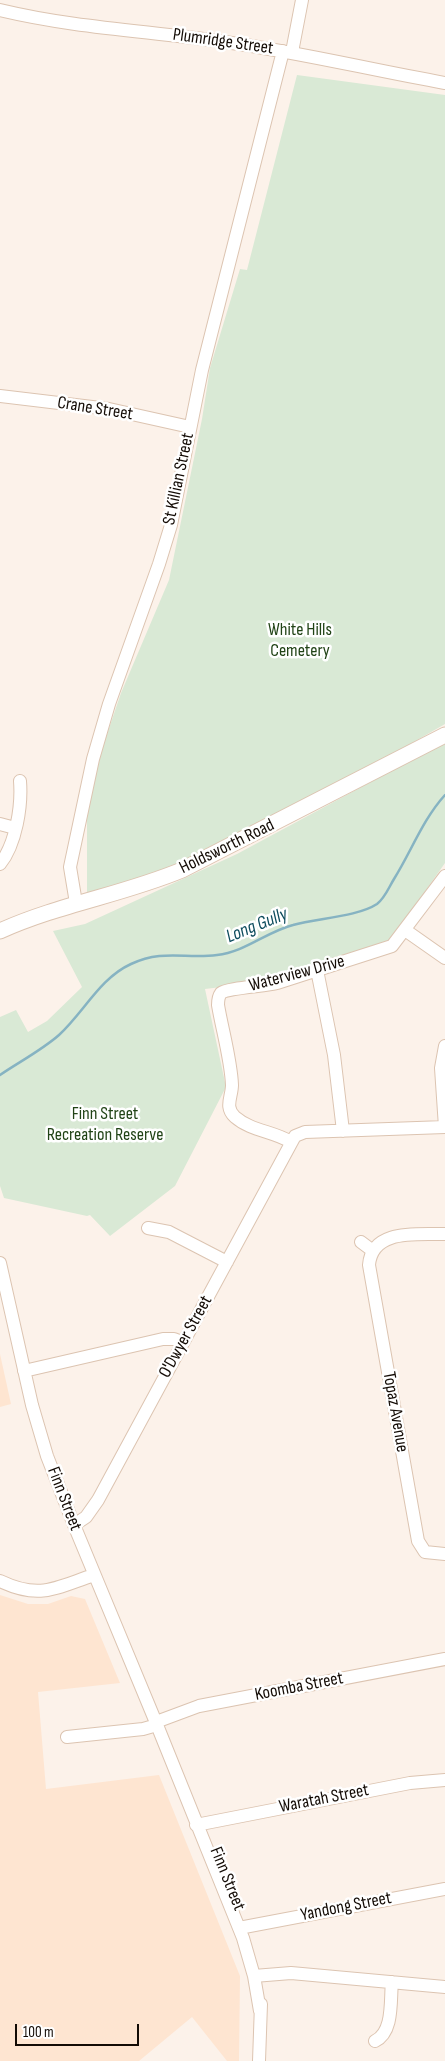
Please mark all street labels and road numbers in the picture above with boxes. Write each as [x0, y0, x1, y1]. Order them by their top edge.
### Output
street label: Plumridge Street [171, 24, 275, 60]
street label: Crane Street [56, 392, 134, 426]
street label: St Killian Street [159, 431, 199, 527]
street label: Holdsworth Road [176, 815, 278, 879]
street label: Waterview Drive [247, 951, 347, 997]
street label: O'Dwyer Street [155, 1292, 217, 1382]
street label: Topaz Avenue [377, 1370, 413, 1454]
street label: Finn Street [42, 1464, 86, 1534]
street label: Koomba Street [253, 1668, 345, 1706]
street label: Waratah Street [277, 1780, 371, 1818]
street label: Finn Street [204, 1844, 250, 1914]
street label: Yandong Street [299, 1888, 393, 1926]

